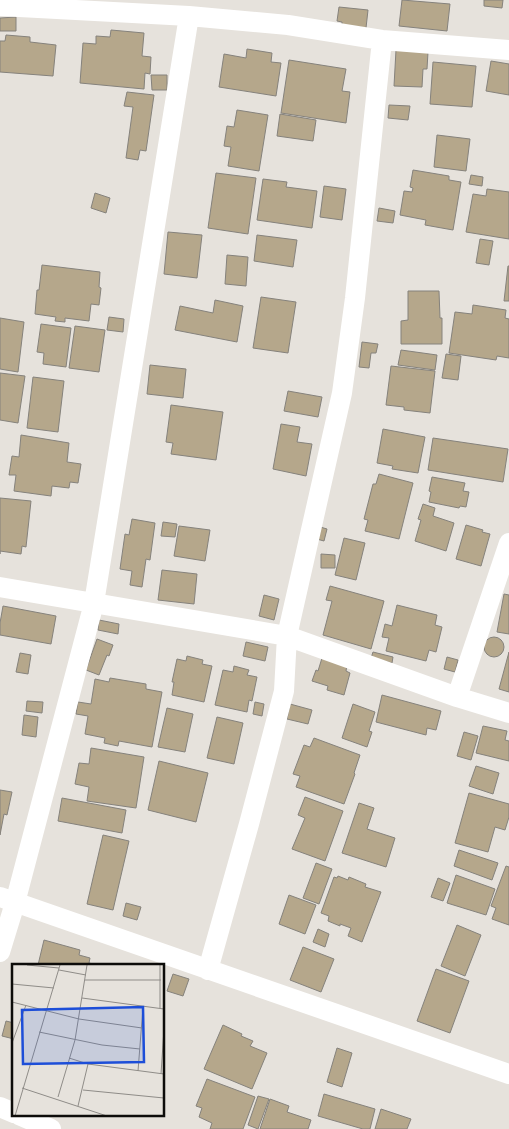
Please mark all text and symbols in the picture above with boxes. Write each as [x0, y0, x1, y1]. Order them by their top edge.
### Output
inset map [12, 964, 165, 1116]

